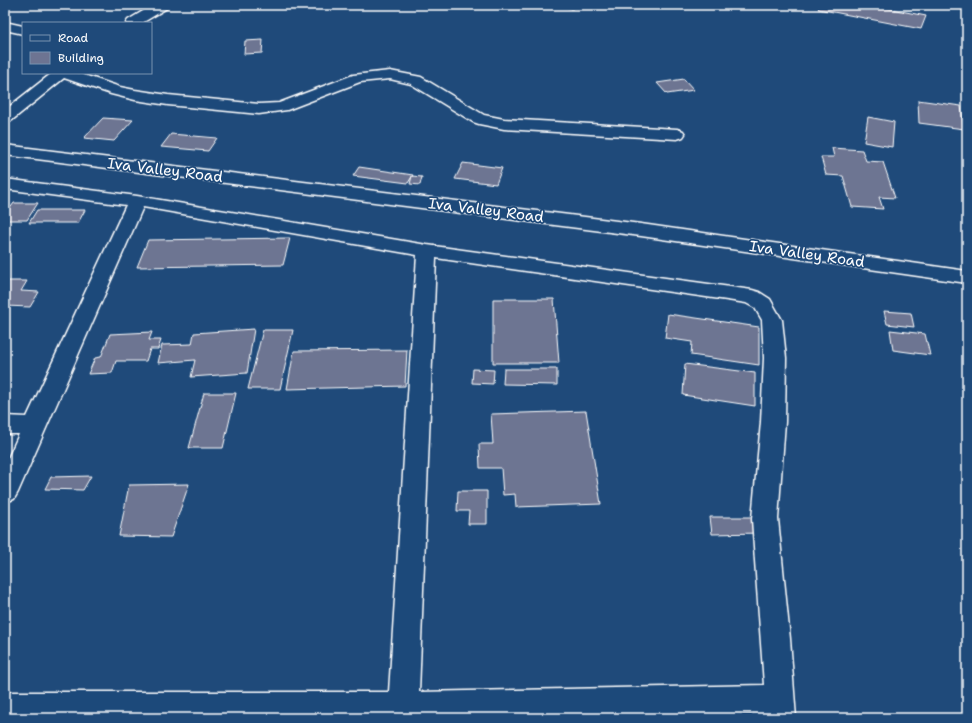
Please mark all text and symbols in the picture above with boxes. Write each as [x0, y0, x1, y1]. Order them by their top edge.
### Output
legend [22, 22, 152, 74]
text: Road [58, 30, 89, 46]
text: Building [58, 50, 104, 66]
street label: Iva Valley Road [106, 153, 224, 187]
street label: Iva Valley Road [427, 193, 545, 227]
street label: Iva Valley Road [748, 236, 866, 272]

